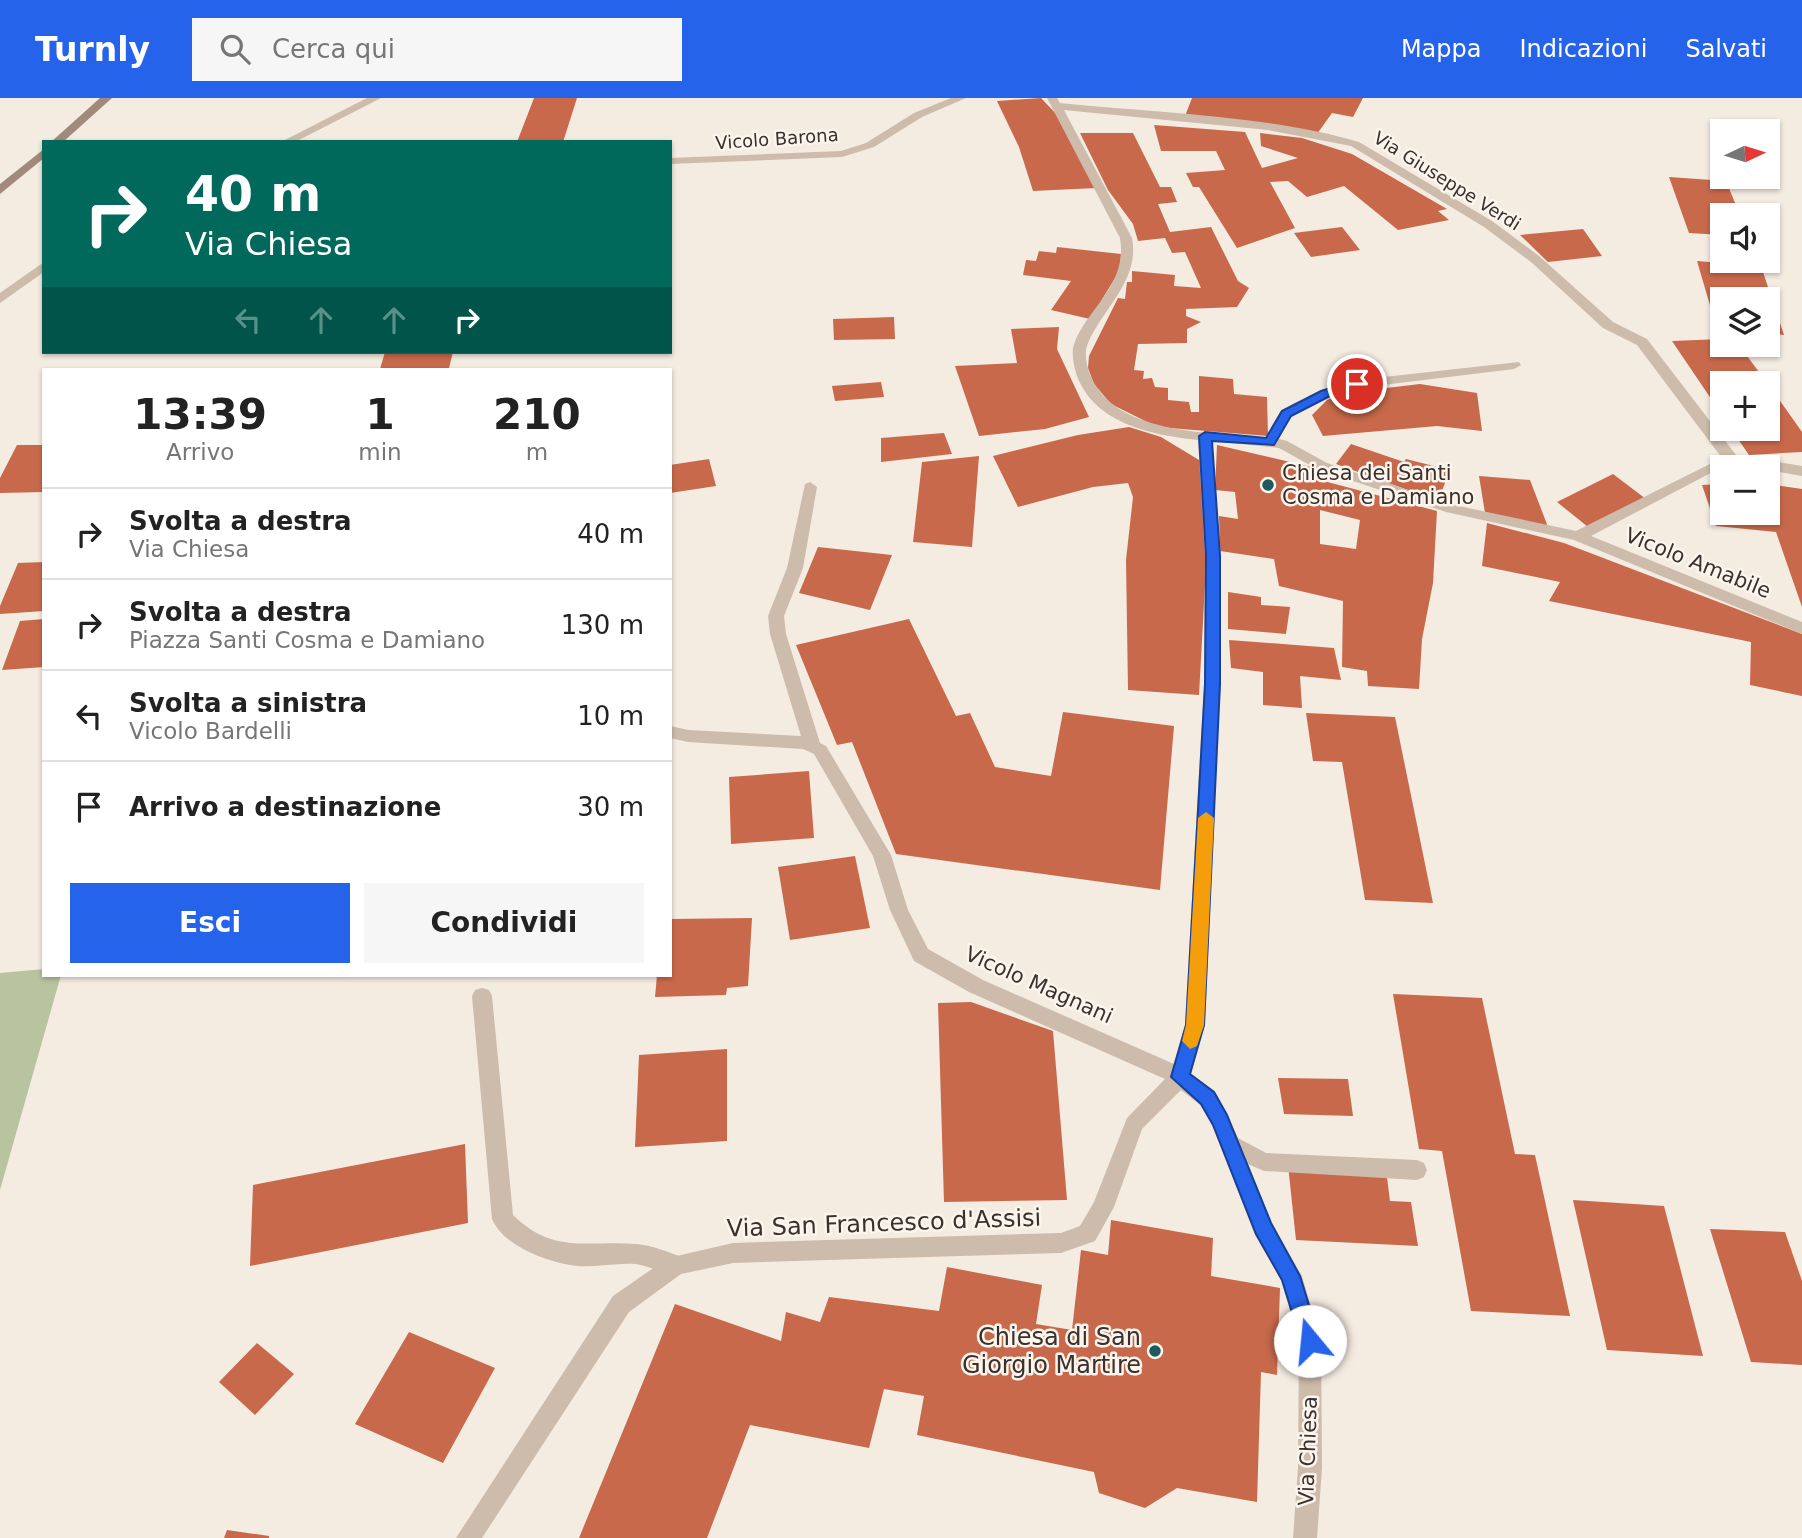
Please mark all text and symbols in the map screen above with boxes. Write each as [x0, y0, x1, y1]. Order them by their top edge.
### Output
search box [192, 18, 682, 81]
text: Turnly [35, 30, 150, 69]
icon: search [216, 30, 254, 68]
text: Cerca qui [272, 34, 395, 64]
text: Mappa [1401, 35, 1481, 63]
text: Indicazioni [1519, 35, 1647, 63]
text: Salvati [1685, 35, 1767, 63]
north arrow [1710, 119, 1780, 189]
map controls [1710, 119, 1780, 525]
street label: Vicolo Barona [715, 124, 839, 153]
street label: Via Giuseppe Verdi [1370, 127, 1525, 234]
text: 40 m [185, 166, 321, 223]
icon: right [70, 168, 161, 259]
button: sound [1710, 203, 1780, 273]
text: Via Chiesa [185, 225, 352, 263]
button: layers [1710, 287, 1780, 357]
icon: left [229, 301, 267, 339]
icon: ahead [302, 301, 340, 339]
icon: ahead [375, 301, 413, 339]
icon: right [448, 301, 486, 339]
pin [1327, 354, 1387, 414]
icon: arrive [1338, 365, 1376, 403]
button: + [1710, 371, 1780, 441]
text: 13:39 [133, 390, 267, 439]
text: 1 [365, 390, 395, 439]
text: 210 [493, 390, 581, 439]
text: Arrivo [166, 439, 234, 465]
text: min [358, 439, 402, 465]
text: m [526, 439, 548, 465]
button: − [1710, 455, 1780, 525]
place label: Chiesa dei Santi Cosma e Damiano [1282, 461, 1474, 509]
marker: Chiesa dei Santi Cosma e Damiano [1260, 477, 1276, 493]
text: Svolta a destra [129, 506, 352, 536]
icon: right [70, 515, 108, 553]
text: 40 m [577, 519, 644, 549]
street label: Vicolo Amabile [1622, 523, 1774, 603]
text: Via Chiesa [129, 536, 249, 562]
text: Svolta a destra [129, 597, 352, 627]
icon: right [70, 606, 108, 644]
text: 130 m [561, 610, 644, 640]
text: Piazza Santi Cosma e Damiano [129, 627, 485, 653]
text: Svolta a sinistra [129, 688, 367, 718]
icon: left [70, 697, 108, 735]
text: 10 m [577, 701, 644, 731]
text: Vicolo Bardelli [129, 718, 292, 744]
icon: arrive [70, 788, 108, 826]
text: Arrivo a destinazione [129, 792, 441, 822]
text: 30 m [577, 792, 644, 822]
button: Esci [70, 883, 350, 963]
button: Condividi [364, 883, 644, 963]
street label: Vicolo Magnani [961, 942, 1117, 1028]
street label: Via San Francesco d'Assisi [726, 1204, 1042, 1242]
position arrow [1273, 1304, 1347, 1378]
place label: Chiesa di San Giorgio Martire [962, 1323, 1141, 1379]
marker: Chiesa di San Giorgio Martire [1147, 1343, 1163, 1359]
street label: Via Chiesa [1294, 1396, 1322, 1506]

